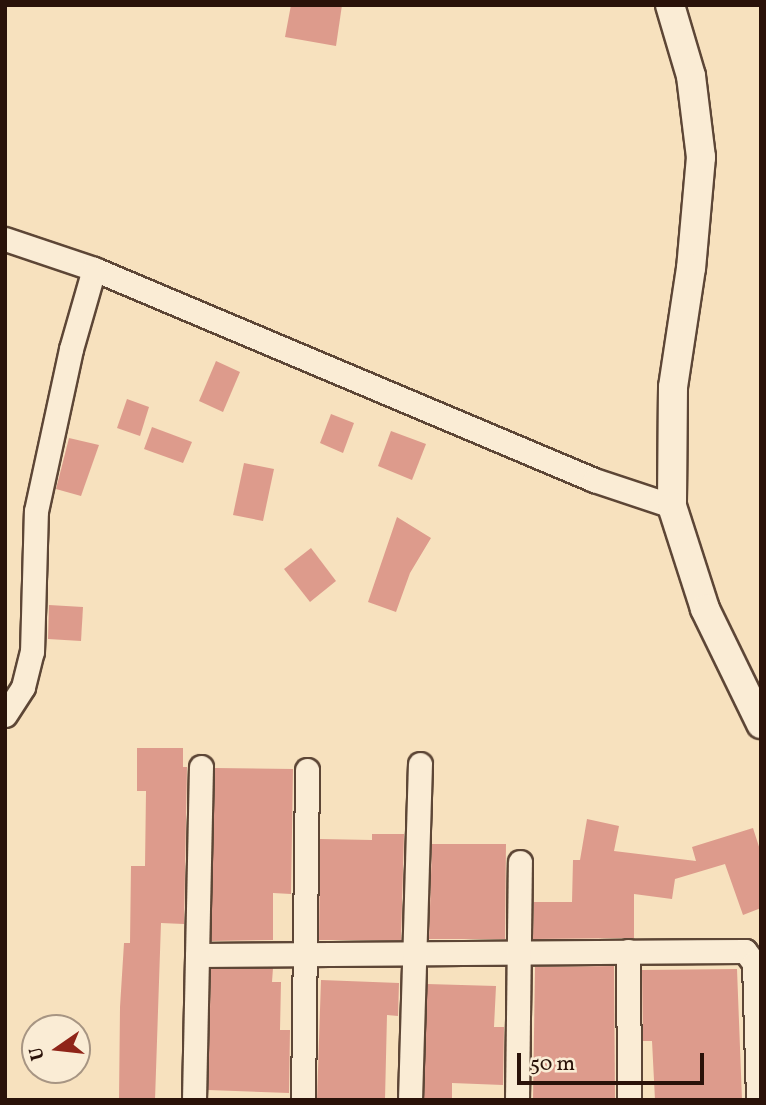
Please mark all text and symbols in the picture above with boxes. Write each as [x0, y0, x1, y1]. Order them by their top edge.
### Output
north arrow [21, 1014, 91, 1084]
scale bar [521, 1038, 708, 1082]
text: U [23, 1044, 52, 1063]
text: 50 m [530, 1050, 575, 1079]

